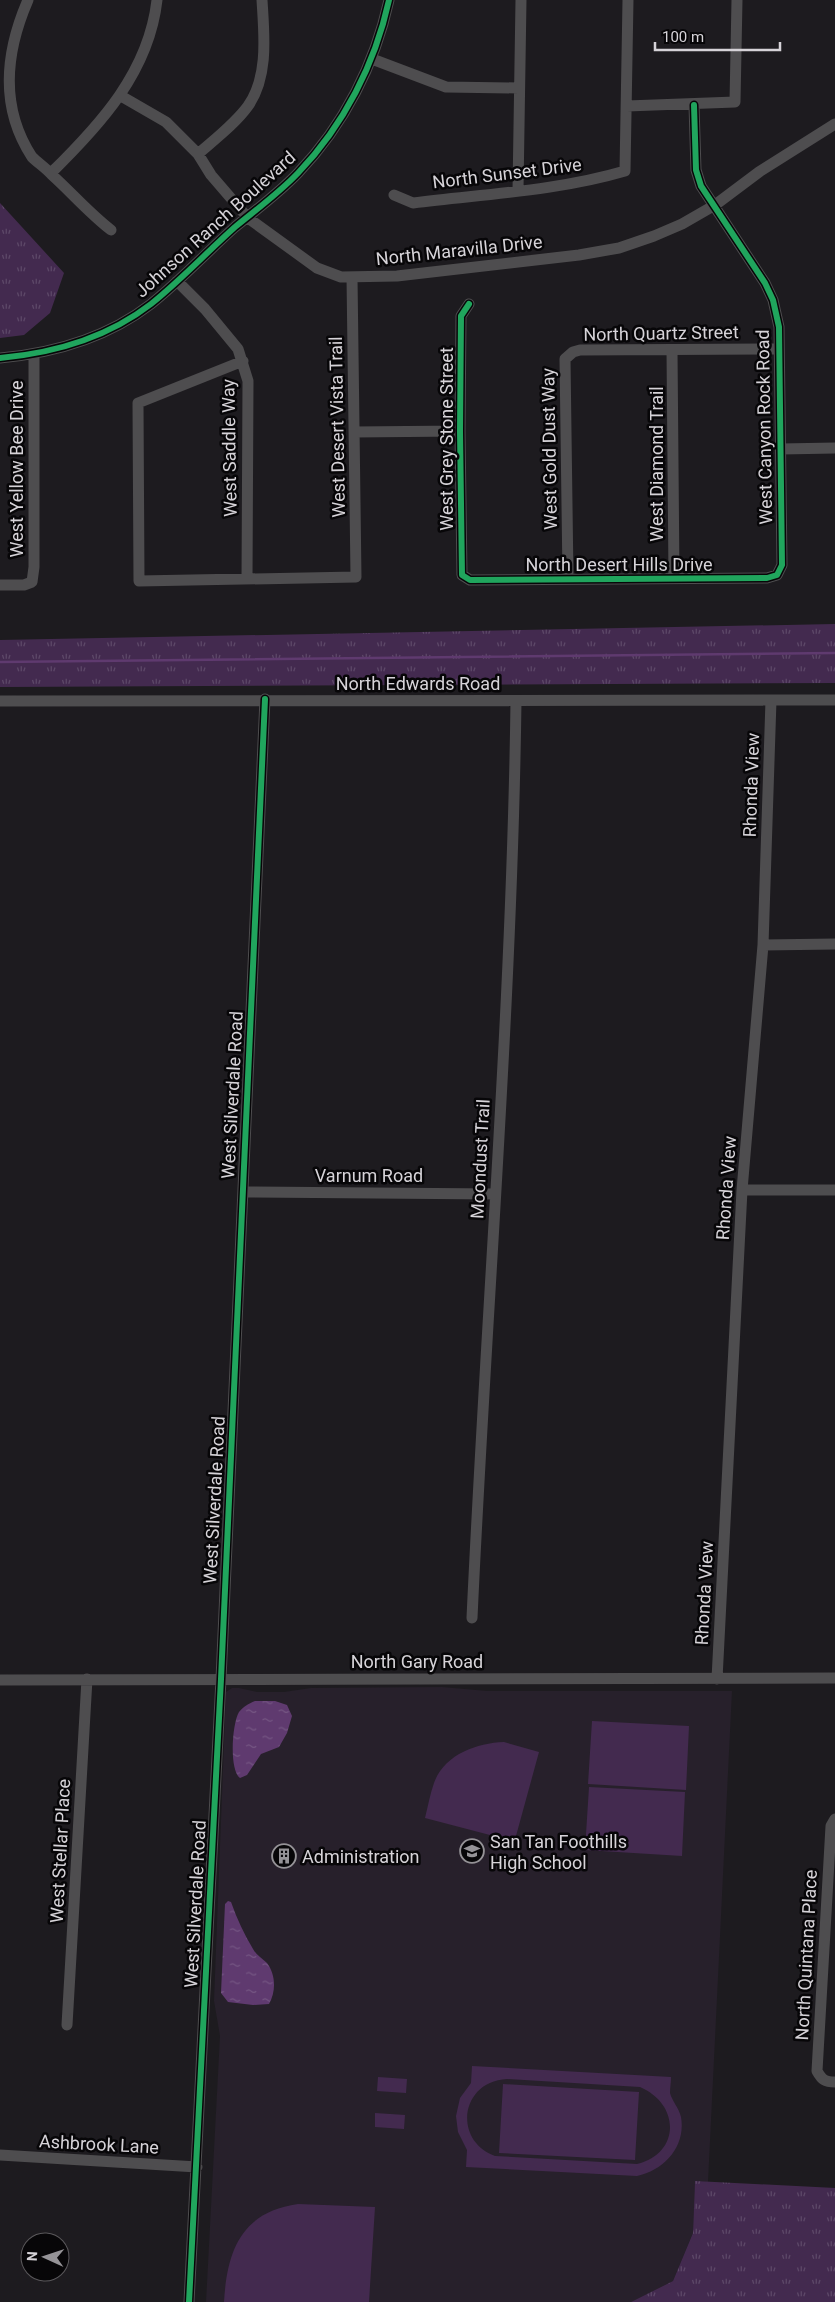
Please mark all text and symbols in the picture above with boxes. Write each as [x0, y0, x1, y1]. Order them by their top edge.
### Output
scale bar [655, 20, 780, 52]
text: 100 m [662, 28, 704, 46]
street label: Johnson Ranch Boulevard [131, 147, 299, 301]
street label: North Sunset Drive [431, 153, 583, 193]
street label: North Maravilla Drive [375, 231, 543, 269]
street label: North Quartz Street [583, 321, 739, 345]
street label: West Canyon Rock Road [752, 329, 776, 525]
street label: West Desert Vista Trail [325, 336, 349, 518]
street label: West Grey Stone Street [436, 347, 457, 531]
street label: West Gold Dust Way [537, 368, 561, 530]
street label: West Saddle Way [217, 378, 241, 517]
street label: West Yellow Bee Drive [6, 381, 27, 557]
street label: West Diamond Trail [646, 386, 667, 542]
street label: North Desert Hills Drive [525, 554, 713, 575]
street label: North Edwards Road [336, 673, 500, 694]
street label: Rhonda View [739, 732, 763, 838]
street label: West Silverdale Road [217, 1011, 247, 1179]
street label: Moondust Trail [466, 1099, 494, 1219]
street label: Rhonda View [712, 1135, 740, 1241]
street label: Varnum Road [315, 1165, 423, 1186]
street label: West Silverdale Road [199, 1416, 229, 1584]
street label: Rhonda View [691, 1540, 717, 1646]
street label: North Gary Road [351, 1651, 483, 1672]
street label: West Stellar Place [46, 1778, 74, 1924]
street label: West Silverdale Road [180, 1820, 210, 1988]
place label: San Tan Foothills High School [490, 1831, 627, 1873]
school or university icon: San Tan Foothills High School [459, 1838, 485, 1864]
building icon: Administration [271, 1843, 297, 1869]
place label: Administration [302, 1846, 420, 1867]
street label: North Quintana Place [791, 1869, 821, 2041]
street label: Ashbrook Lane [38, 2130, 160, 2158]
north arrow [20, 2232, 70, 2282]
text: N [24, 2251, 40, 2262]

